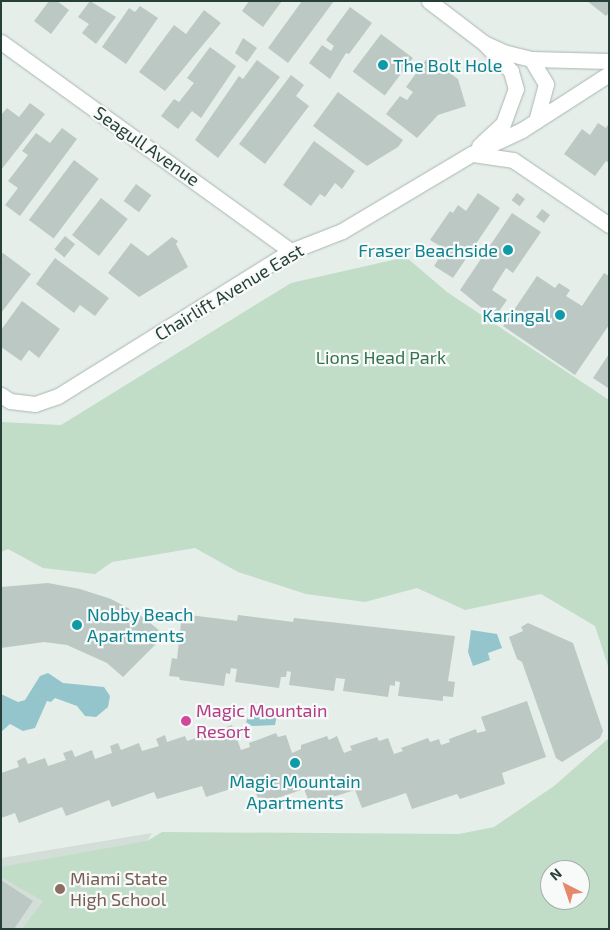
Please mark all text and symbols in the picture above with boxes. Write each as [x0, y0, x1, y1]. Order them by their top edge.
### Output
place label: The Bolt Hole [393, 54, 502, 76]
marker: The Bolt Hole [377, 59, 389, 71]
street label: Seagull Avenue [90, 101, 204, 191]
street label: Chairlift Avenue East [151, 239, 307, 345]
place label: Fraser Beachside [358, 239, 498, 261]
marker: Fraser Beachside [502, 244, 514, 256]
place label: Karingal [482, 304, 550, 326]
marker: Karingal [554, 309, 566, 321]
park label: Lions Head Park [316, 346, 446, 368]
place label: Nobby Beach Apartments [87, 604, 194, 646]
marker: Nobby Beach Apartments [71, 619, 83, 631]
place label: Magic Mountain Resort [196, 700, 327, 742]
marker: Magic Mountain Resort [180, 715, 192, 727]
marker: Magic Mountain Apartments [289, 757, 301, 769]
place label: Magic Mountain Apartments [229, 771, 361, 814]
north arrow [540, 860, 590, 910]
text: N [546, 864, 565, 884]
place label: Miami State High School [70, 868, 168, 911]
marker: Miami State High School [54, 883, 66, 895]

